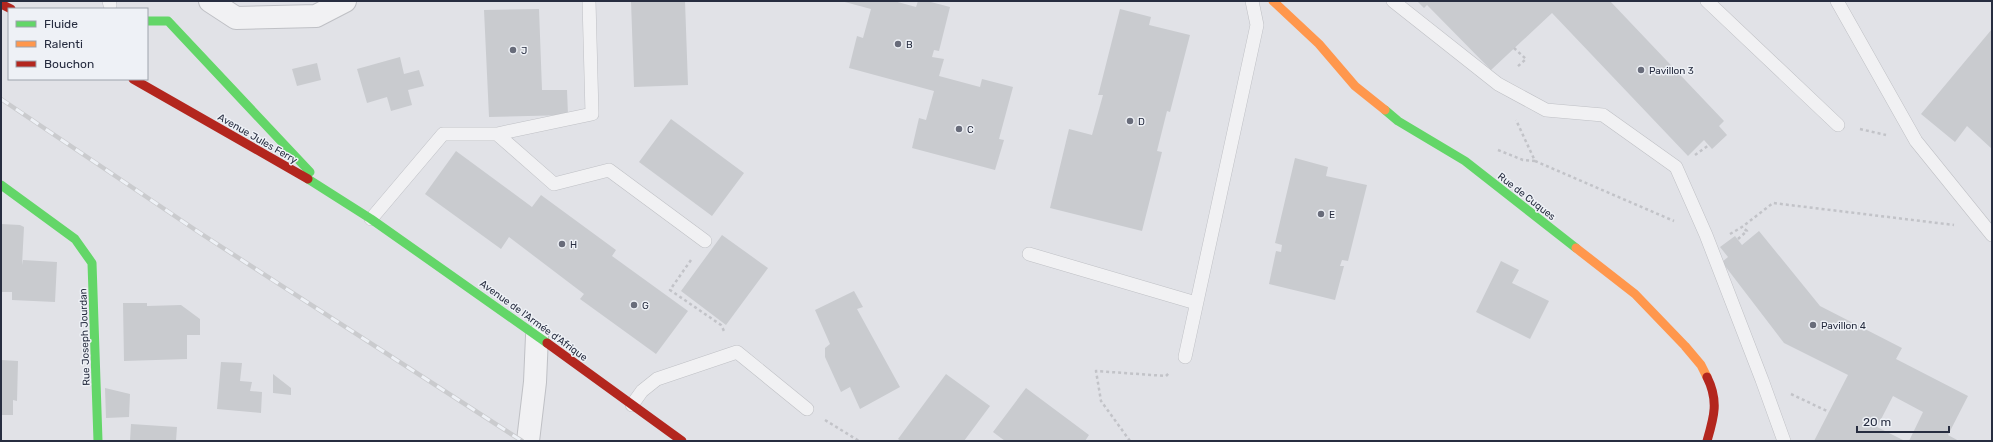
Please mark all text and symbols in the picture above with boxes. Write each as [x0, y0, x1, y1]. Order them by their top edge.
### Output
legend [8, 8, 148, 80]
text: Fluide [44, 17, 78, 31]
text: Ralenti [44, 37, 83, 51]
marker: B [893, 39, 903, 49]
place label: B [906, 39, 913, 51]
marker: J [508, 45, 518, 55]
place label: J [521, 45, 527, 57]
text: Bouchon [44, 57, 94, 71]
marker: Pavillon 3 [1636, 65, 1646, 75]
place label: Pavillon 3 [1649, 65, 1694, 77]
street label: Avenue Jules Ferry [216, 111, 300, 167]
marker: D [1125, 116, 1135, 126]
place label: D [1138, 116, 1145, 128]
marker: C [954, 124, 964, 134]
place label: C [967, 124, 974, 136]
street label: Rue de Cuques [1495, 171, 1558, 223]
marker: E [1316, 209, 1326, 219]
place label: E [1329, 209, 1335, 221]
marker: H [557, 239, 567, 249]
place label: H [570, 239, 577, 251]
street label: Avenue de l'Armée d'Afrique [477, 278, 590, 364]
street label: Rue Joseph Jourdan [77, 288, 93, 386]
marker: G [629, 300, 639, 310]
place label: G [642, 300, 649, 312]
marker: Pavillon 4 [1808, 320, 1818, 330]
place label: Pavillon 4 [1821, 320, 1866, 332]
scale bar [1857, 408, 1949, 434]
text: 20 m [1863, 415, 1891, 429]

